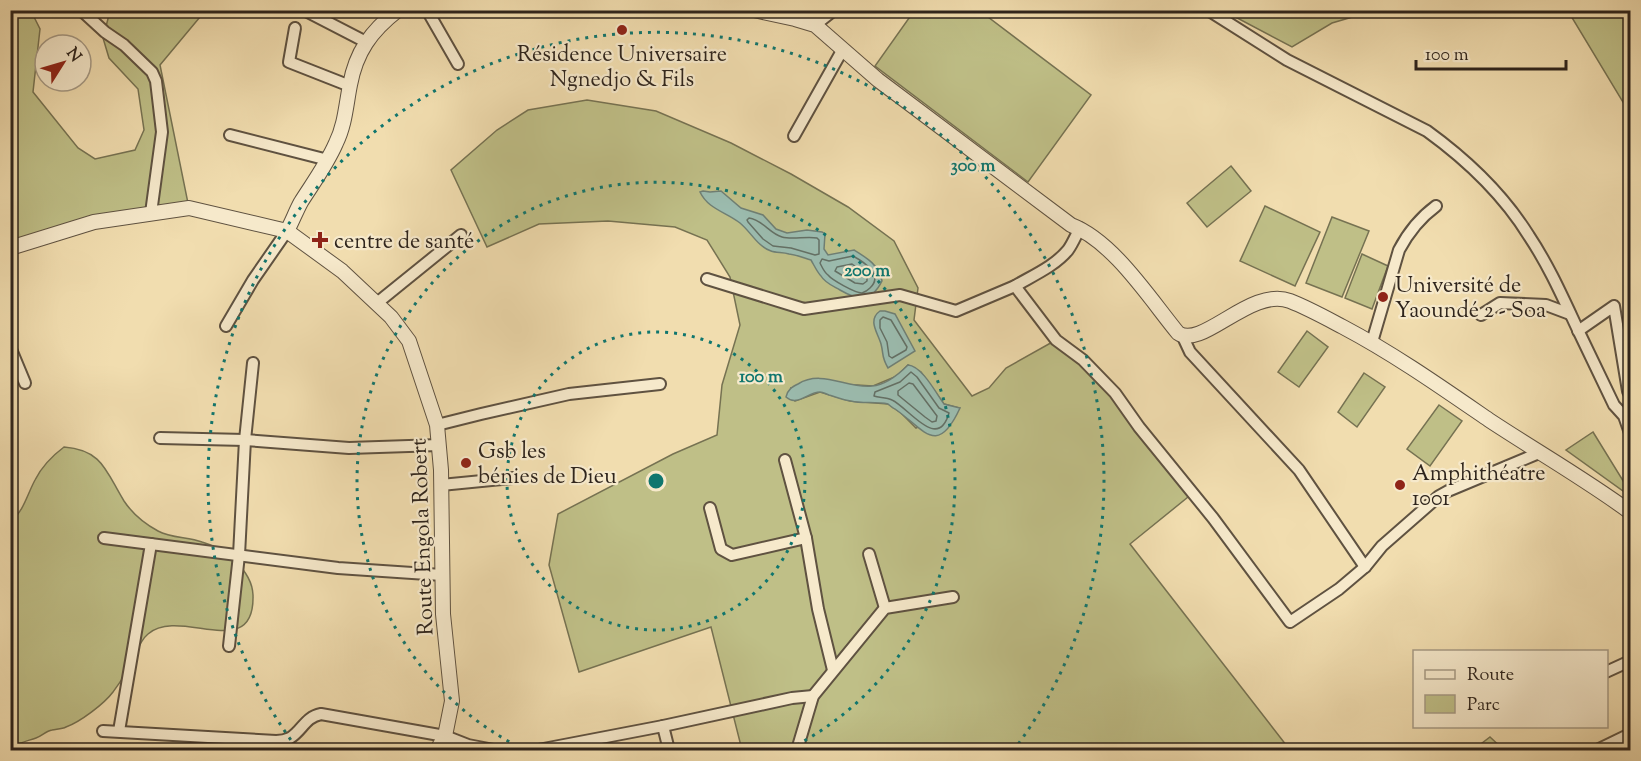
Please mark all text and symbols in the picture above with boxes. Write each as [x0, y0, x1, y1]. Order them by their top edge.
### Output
marker: Résidence Universaire Ngnedjo & Fils [615, 23, 629, 37]
north arrow [33, 33, 93, 93]
scale bar [1416, 33, 1566, 71]
place label: Résidence Universaire Ngnedjo & Fils [517, 40, 727, 97]
text: N [60, 43, 86, 68]
text: 100 m [1425, 43, 1469, 69]
text: 300 m [951, 154, 996, 180]
place label: centre de santé [334, 227, 474, 259]
marker: centre de santé [311, 231, 329, 249]
text: 200 m [844, 259, 890, 285]
place label: Université de Yaoundé 2 - Soa [1395, 271, 1546, 328]
marker: Université de Yaoundé 2 - Soa [1376, 290, 1390, 304]
text: 100 m [739, 365, 783, 391]
street label: Route Engola Robert [405, 437, 443, 636]
place label: Gsb les bénies de Dieu [478, 437, 617, 494]
marker: Gsb les bénies de Dieu [459, 456, 473, 470]
place label: Amphithéatre 1001 [1412, 459, 1545, 516]
centre of rings [646, 471, 666, 491]
marker: Amphithéatre 1001 [1393, 478, 1407, 492]
legend [1413, 650, 1608, 728]
text: Route [1467, 663, 1514, 689]
text: Parc [1467, 693, 1500, 719]

